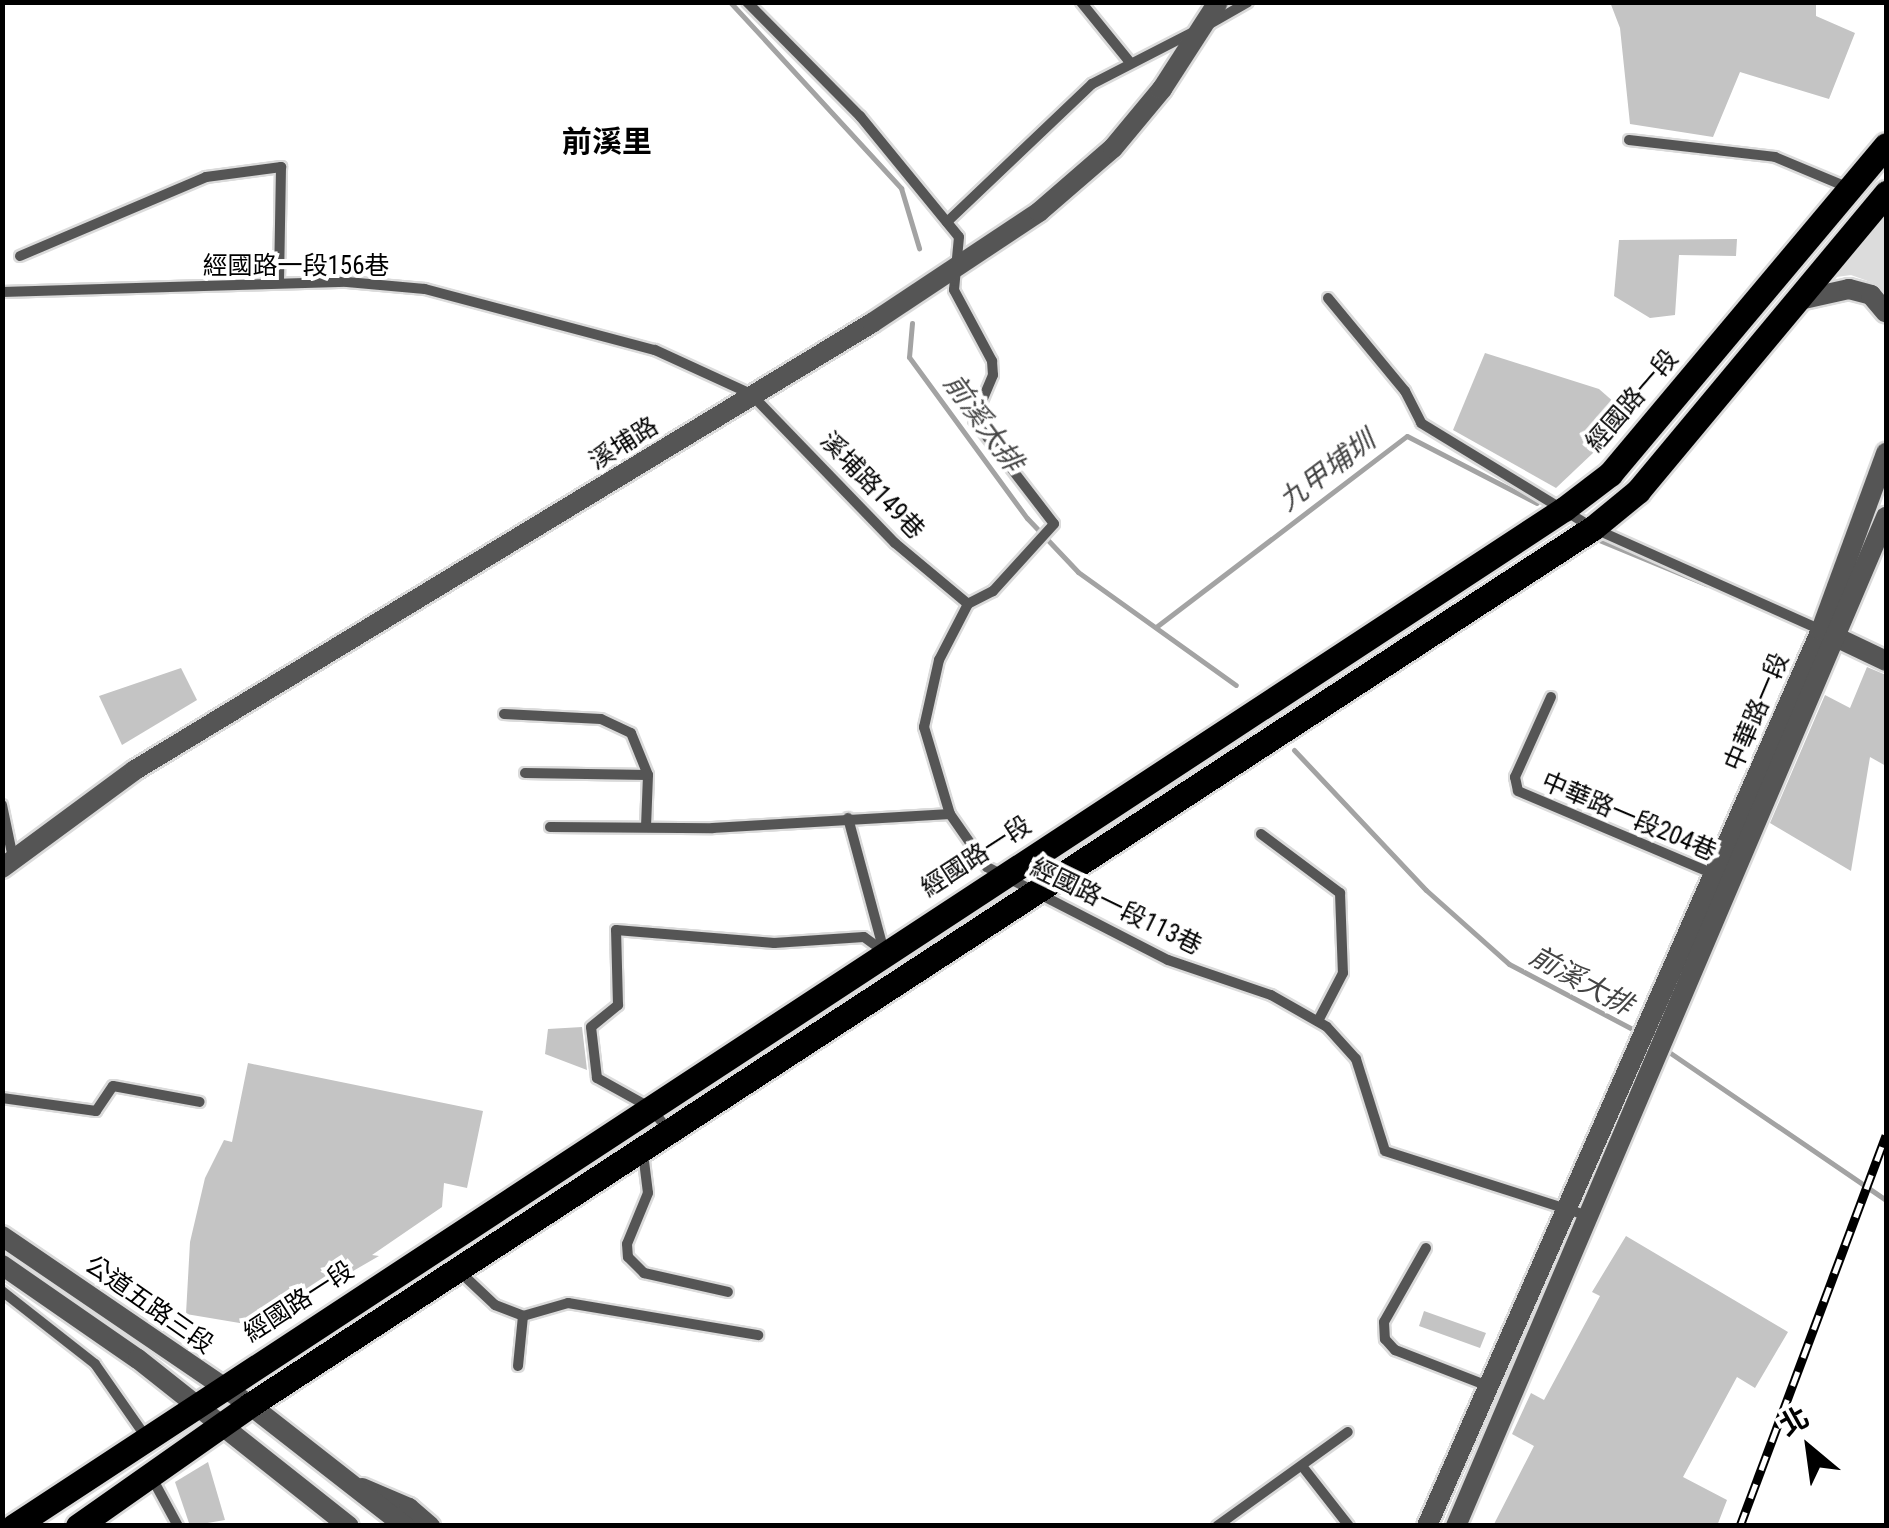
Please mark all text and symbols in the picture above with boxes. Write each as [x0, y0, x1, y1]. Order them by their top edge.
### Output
district label: 前溪里 [562, 124, 652, 160]
street label: 經國路一段156巷 [202, 251, 390, 281]
street label: 經國路一段 [1580, 344, 1684, 458]
water label: 前溪大排 [936, 368, 1030, 478]
street label: 溪埔路 [584, 411, 664, 477]
water label: 九甲埔圳 [1272, 424, 1382, 518]
street label: 溪埔路149巷 [814, 426, 930, 546]
street label: 中華路一段 [1719, 649, 1795, 775]
street label: 中華路一段204巷 [1537, 767, 1721, 867]
street label: 經國路一段 [915, 810, 1037, 904]
street label: 經國路一段113巷 [1025, 853, 1207, 961]
water label: 前溪大排 [1524, 939, 1638, 1023]
street label: 公道五路三段 [79, 1250, 219, 1360]
street label: 經國路一段 [238, 1255, 360, 1349]
north arrow [1759, 1398, 1859, 1498]
text: 北 [1774, 1400, 1814, 1443]

